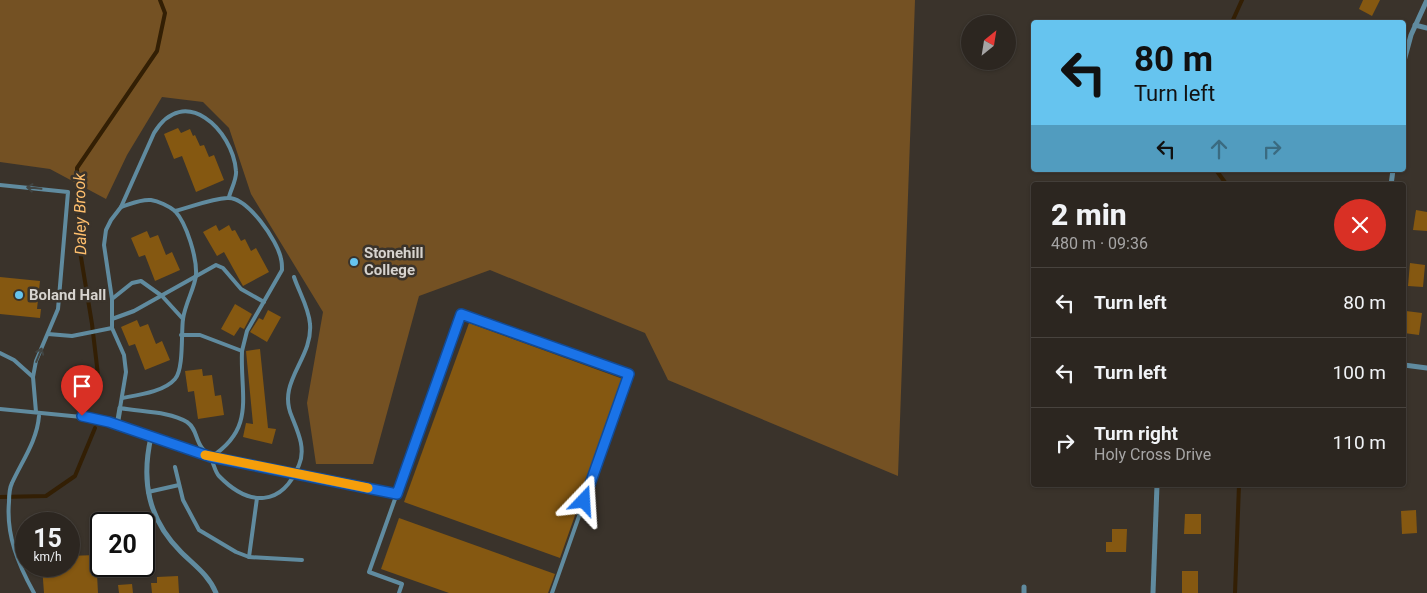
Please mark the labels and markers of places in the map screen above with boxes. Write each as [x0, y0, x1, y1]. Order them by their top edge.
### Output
place label: Stonehill College [364, 244, 423, 279]
marker: Stonehill College [348, 256, 360, 268]
place label: Boland Hall [29, 286, 106, 304]
marker: Boland Hall [13, 289, 25, 301]
pin [61, 365, 103, 416]

